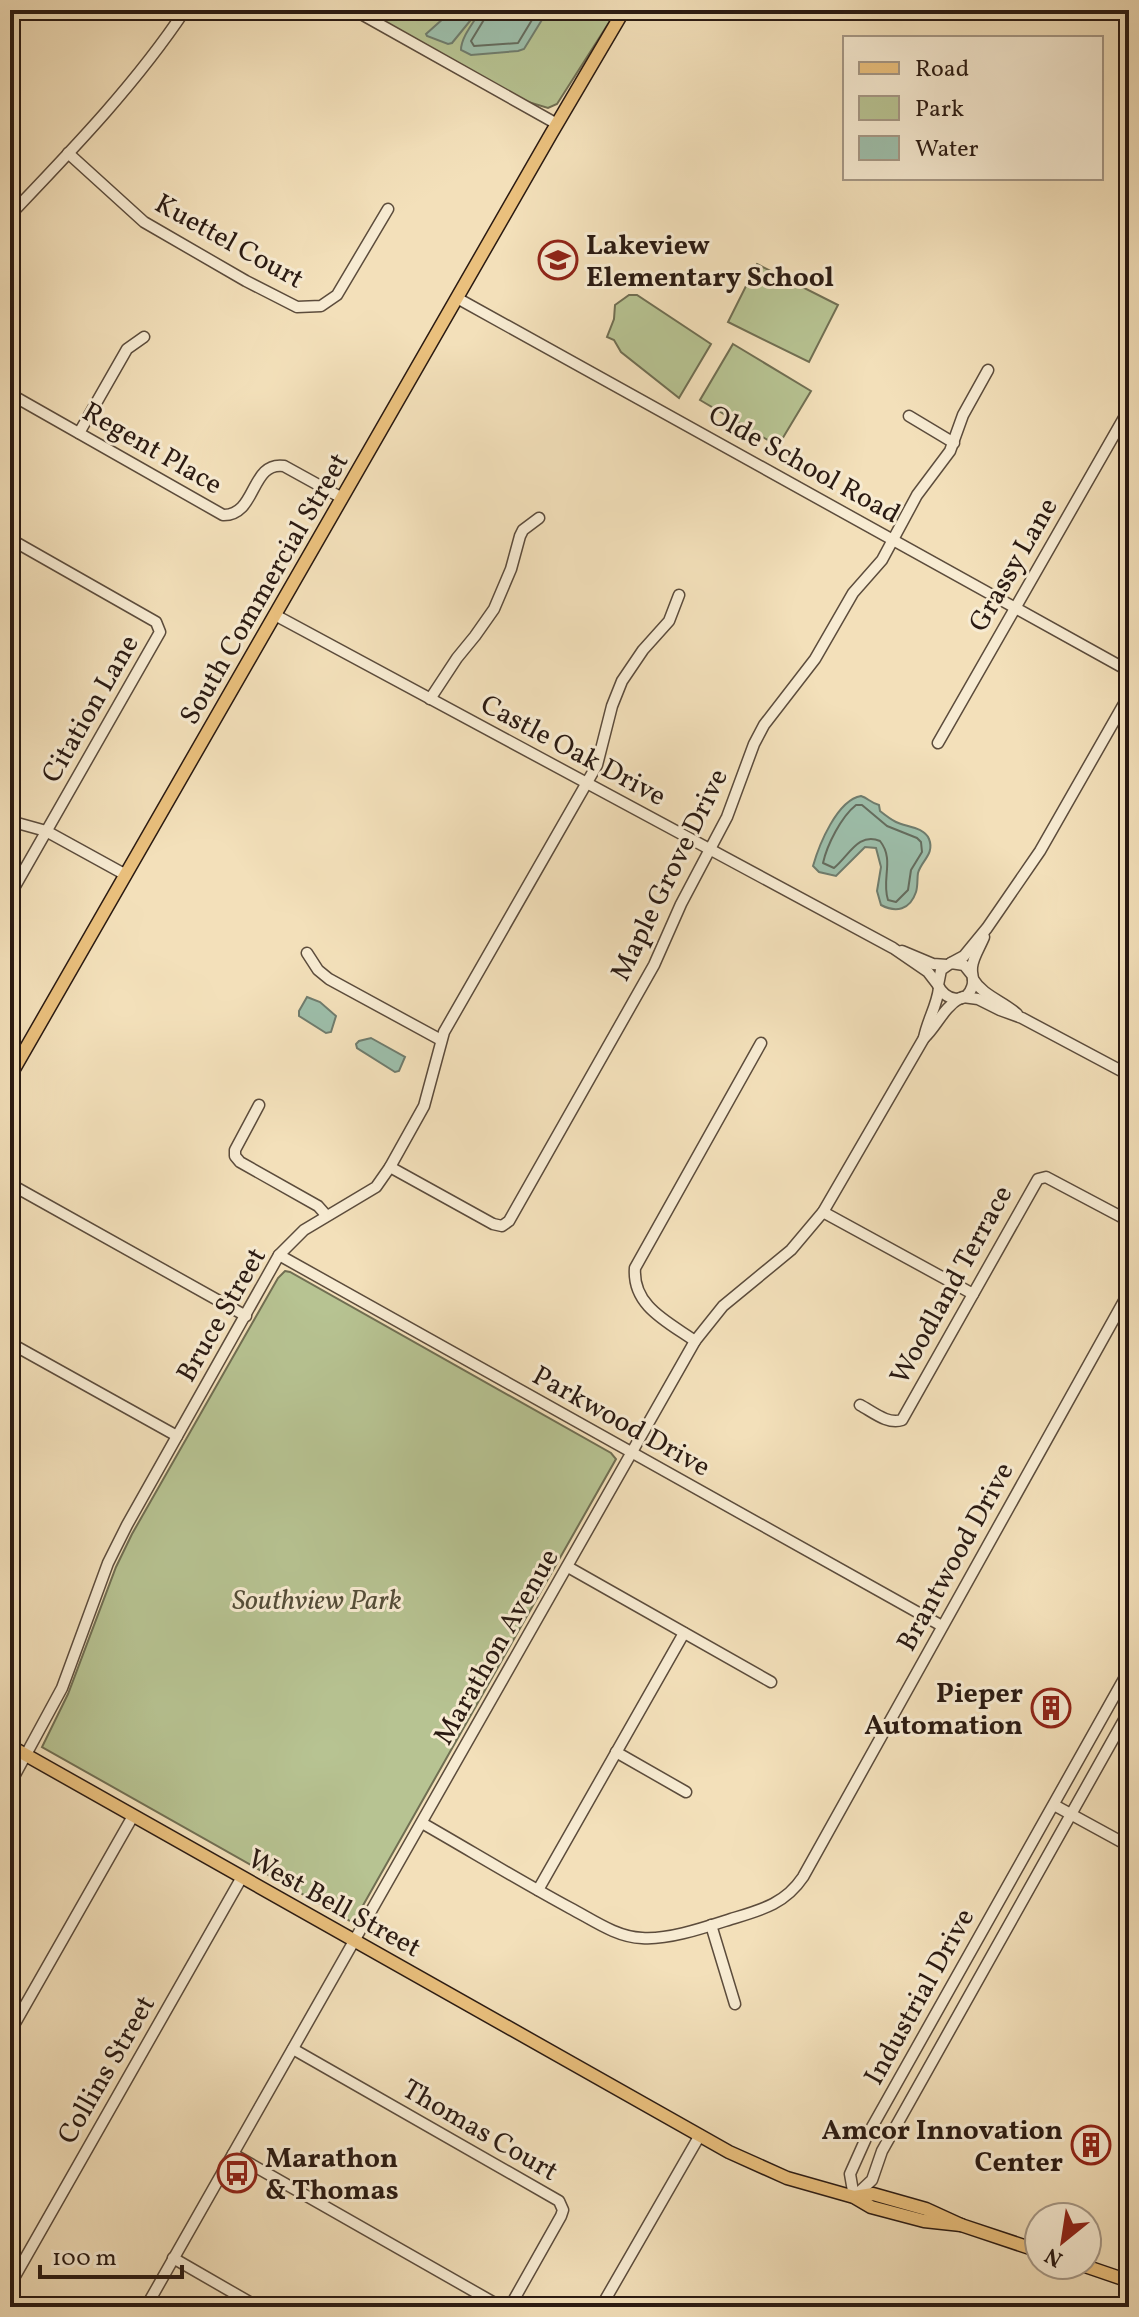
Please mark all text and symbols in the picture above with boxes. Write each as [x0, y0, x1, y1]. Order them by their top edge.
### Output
legend [843, 36, 1103, 180]
text: Road [915, 53, 969, 87]
text: Park [915, 93, 964, 127]
text: Water [915, 133, 979, 167]
street label: Kuettel Court [147, 185, 310, 299]
place label: Lakeview Elementary School [586, 227, 834, 298]
school or university icon: Lakeview Elementary School [537, 239, 579, 281]
street label: Regent Place [74, 393, 229, 505]
street label: Olde School Road [701, 396, 907, 534]
street label: South Commercial Street [171, 446, 359, 732]
street label: Grassy Lane [960, 491, 1068, 640]
street label: Citation Lane [33, 628, 149, 791]
street label: Castle Oak Drive [473, 686, 672, 817]
street label: Maple Grove Drive [602, 762, 739, 988]
street label: Woodland Terrace [881, 1179, 1023, 1392]
street label: Bruce Street [168, 1241, 276, 1390]
street label: Parkwood Drive [525, 1357, 717, 1487]
street label: Brantwood Drive [888, 1456, 1024, 1659]
street label: Marathon Avenue [425, 1542, 569, 1753]
park label: Southview Park [232, 1582, 402, 1621]
place label: Pieper Automation [864, 1675, 1023, 1746]
building icon: Pieper Automation [1030, 1687, 1072, 1729]
street label: West Bell Street [240, 1840, 428, 1968]
street label: Industrial Drive [856, 1902, 985, 2093]
street label: Collins Street [49, 1989, 165, 2152]
street label: Thomas Court [395, 2071, 565, 2192]
place label: Amcor Innovation Center [821, 2112, 1063, 2183]
building icon: Amcor Innovation Center [1070, 2124, 1112, 2166]
place label: Marathon & Thomas [265, 2140, 399, 2211]
bus stop icon: Marathon & Thomas [216, 2152, 258, 2194]
north arrow [1023, 2201, 1103, 2281]
scale bar [40, 2229, 182, 2279]
text: N [1040, 2239, 1069, 2274]
text: 100 m [52, 2242, 117, 2276]

